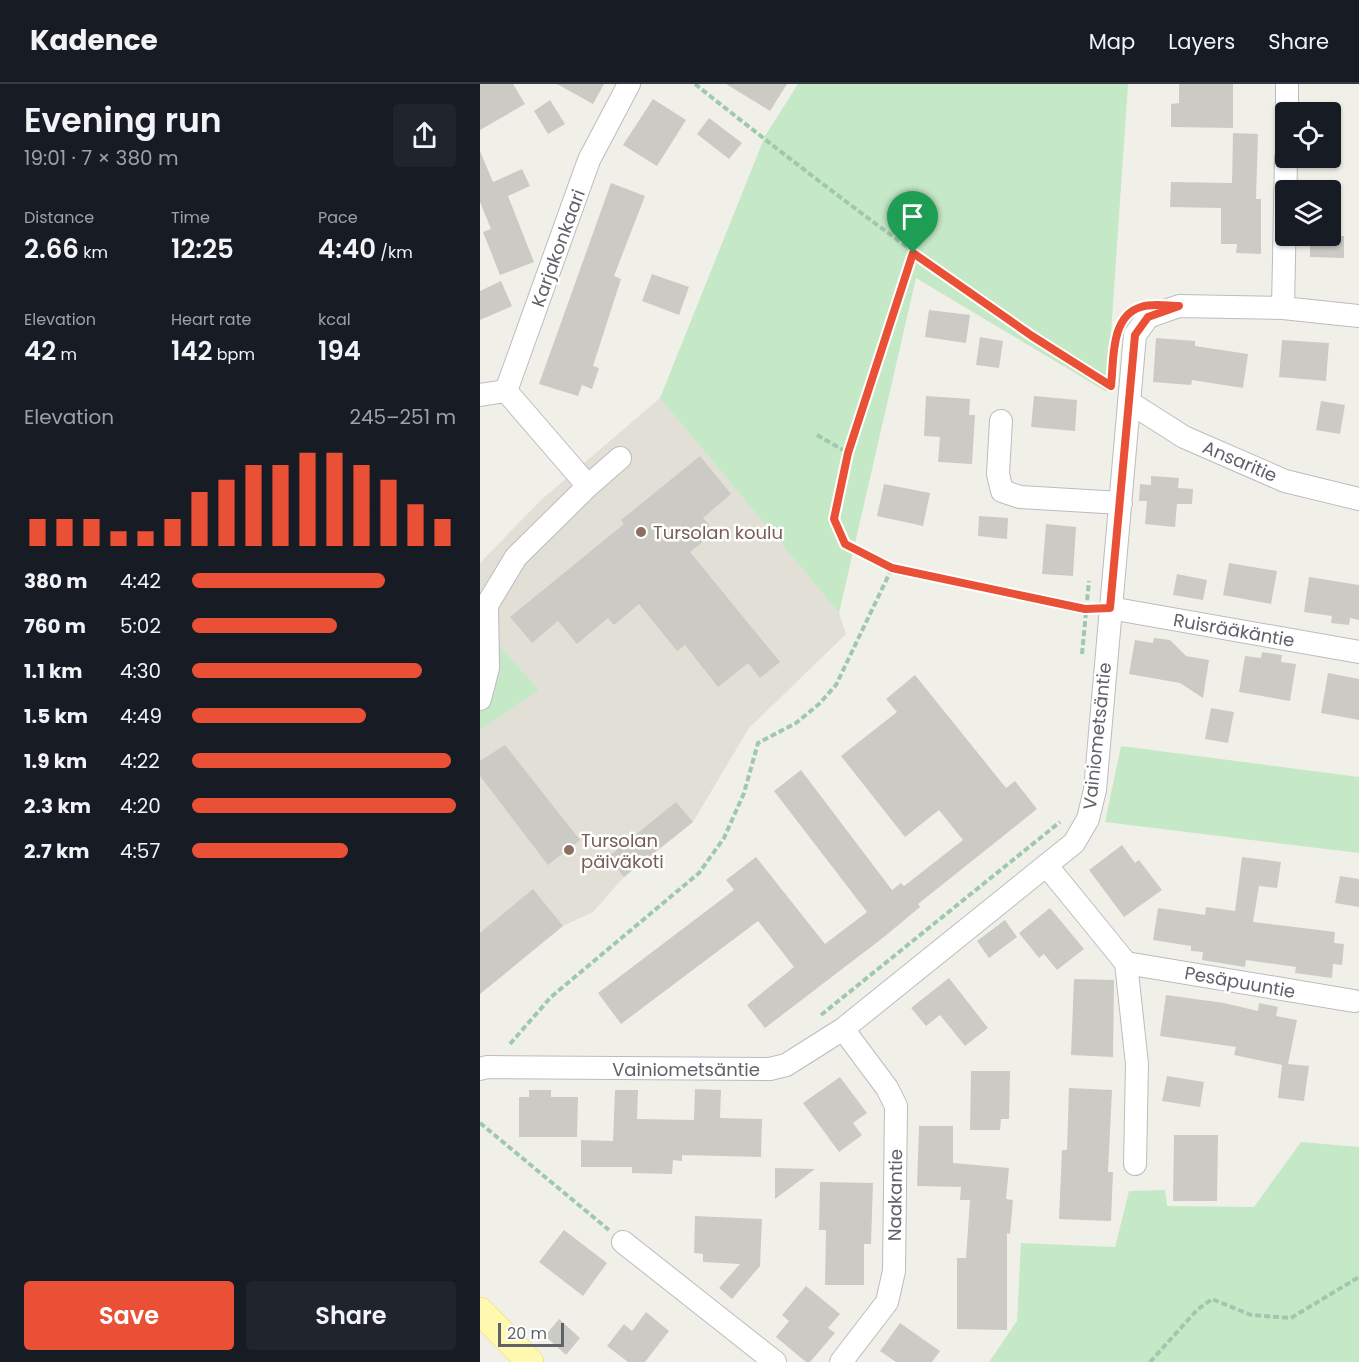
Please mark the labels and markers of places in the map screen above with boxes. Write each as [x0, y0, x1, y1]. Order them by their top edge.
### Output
pin [887, 191, 938, 253]
place label: Tursolan koulu [653, 520, 783, 545]
marker: Tursolan koulu [634, 525, 648, 539]
place label: Tursolan päiväkoti [581, 828, 664, 874]
marker: Tursolan päiväkoti [562, 843, 576, 857]

